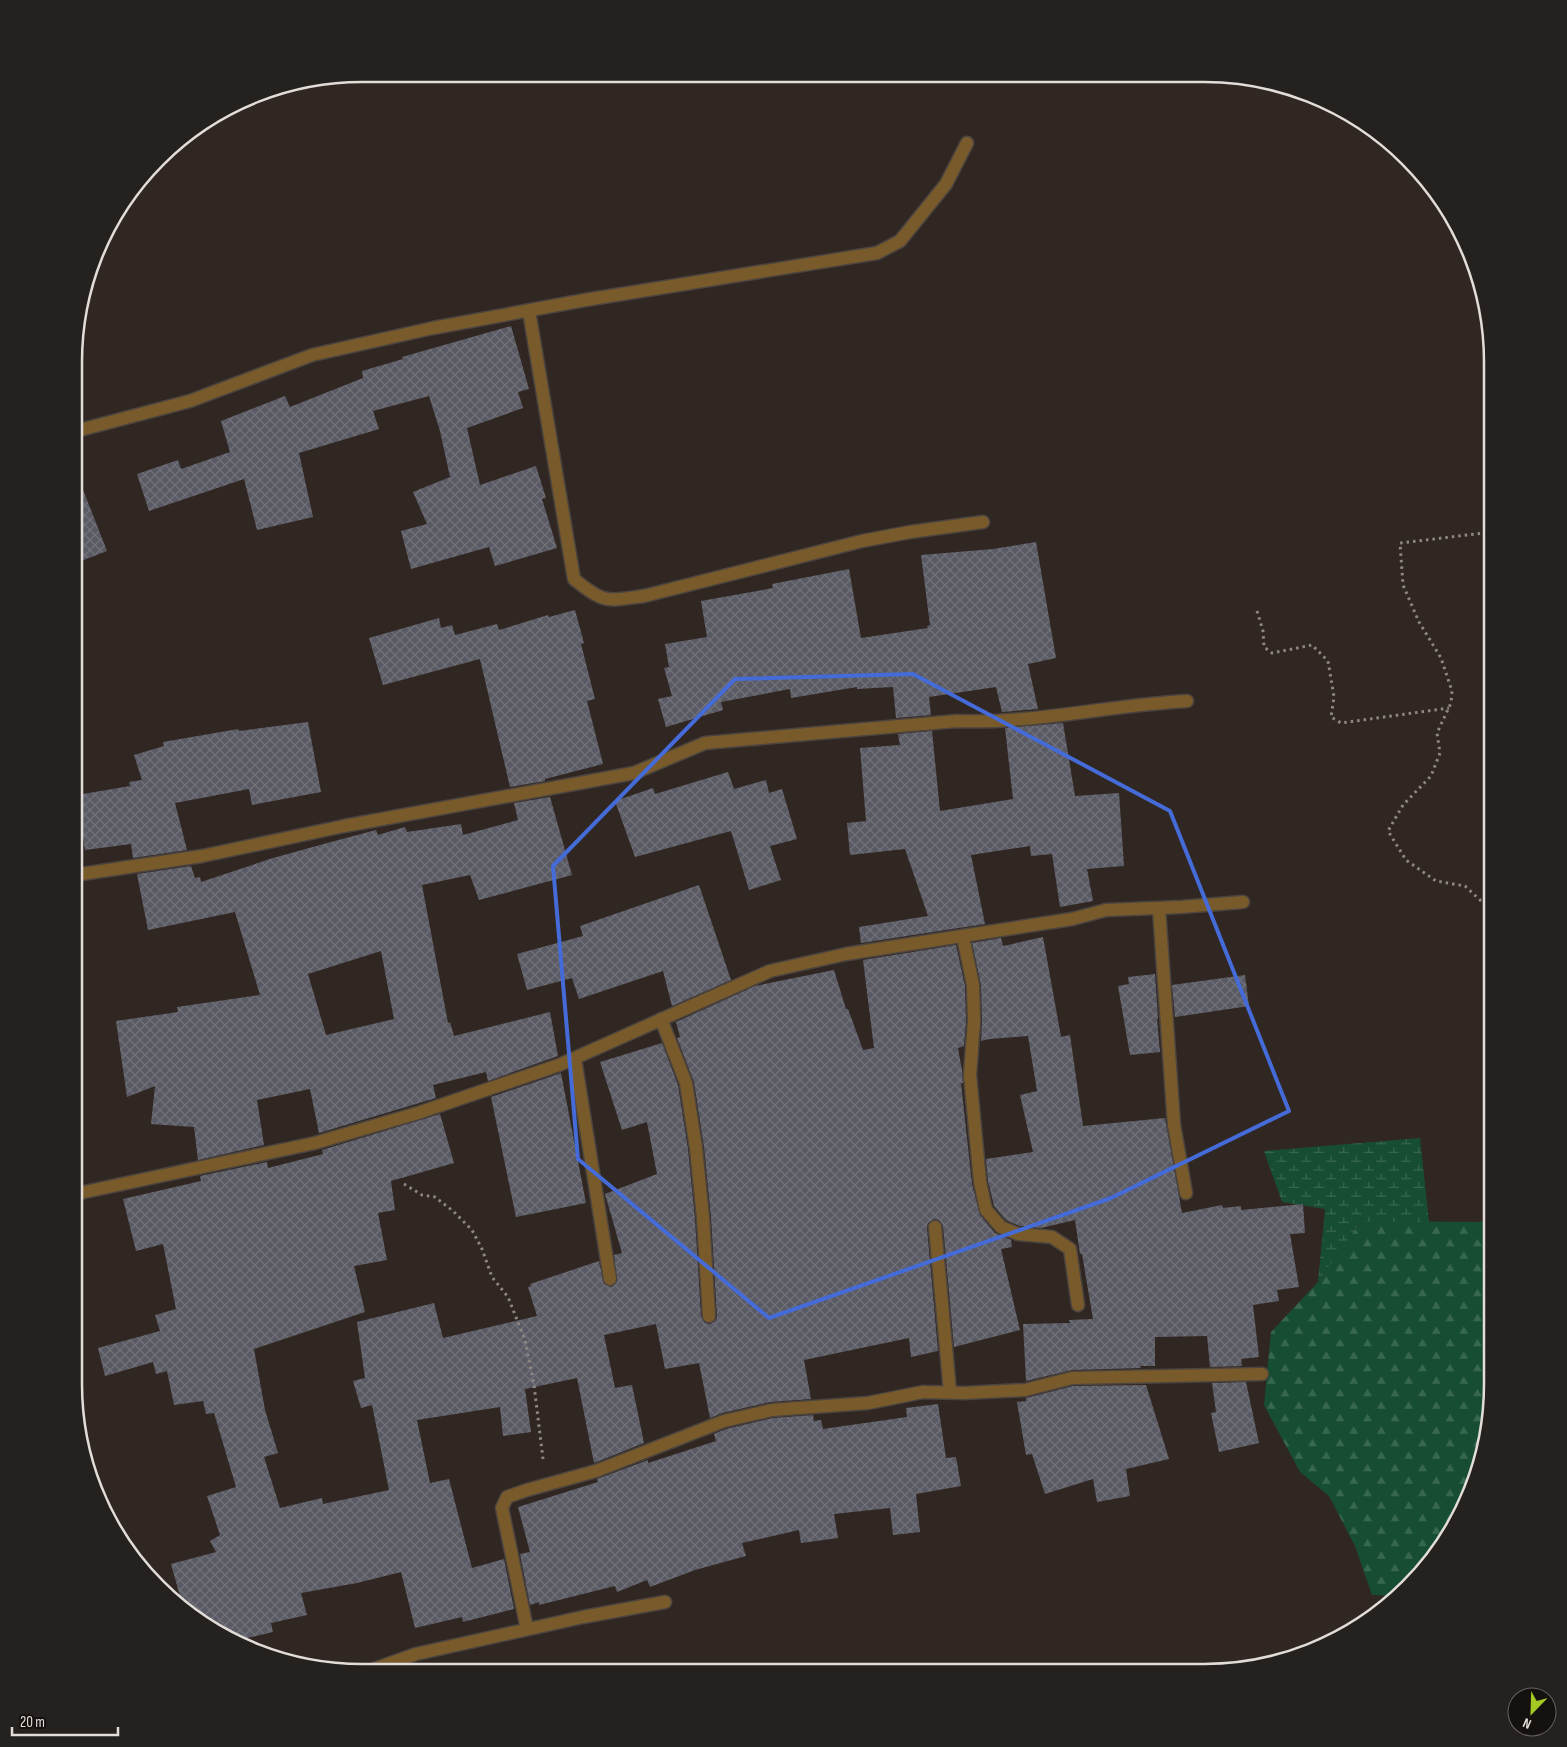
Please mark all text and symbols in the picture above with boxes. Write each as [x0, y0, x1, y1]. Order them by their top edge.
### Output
north arrow [1507, 1687, 1557, 1737]
scale bar [12, 1704, 119, 1736]
text: 20 m [20, 1713, 45, 1732]
text: N [1520, 1714, 1534, 1733]

